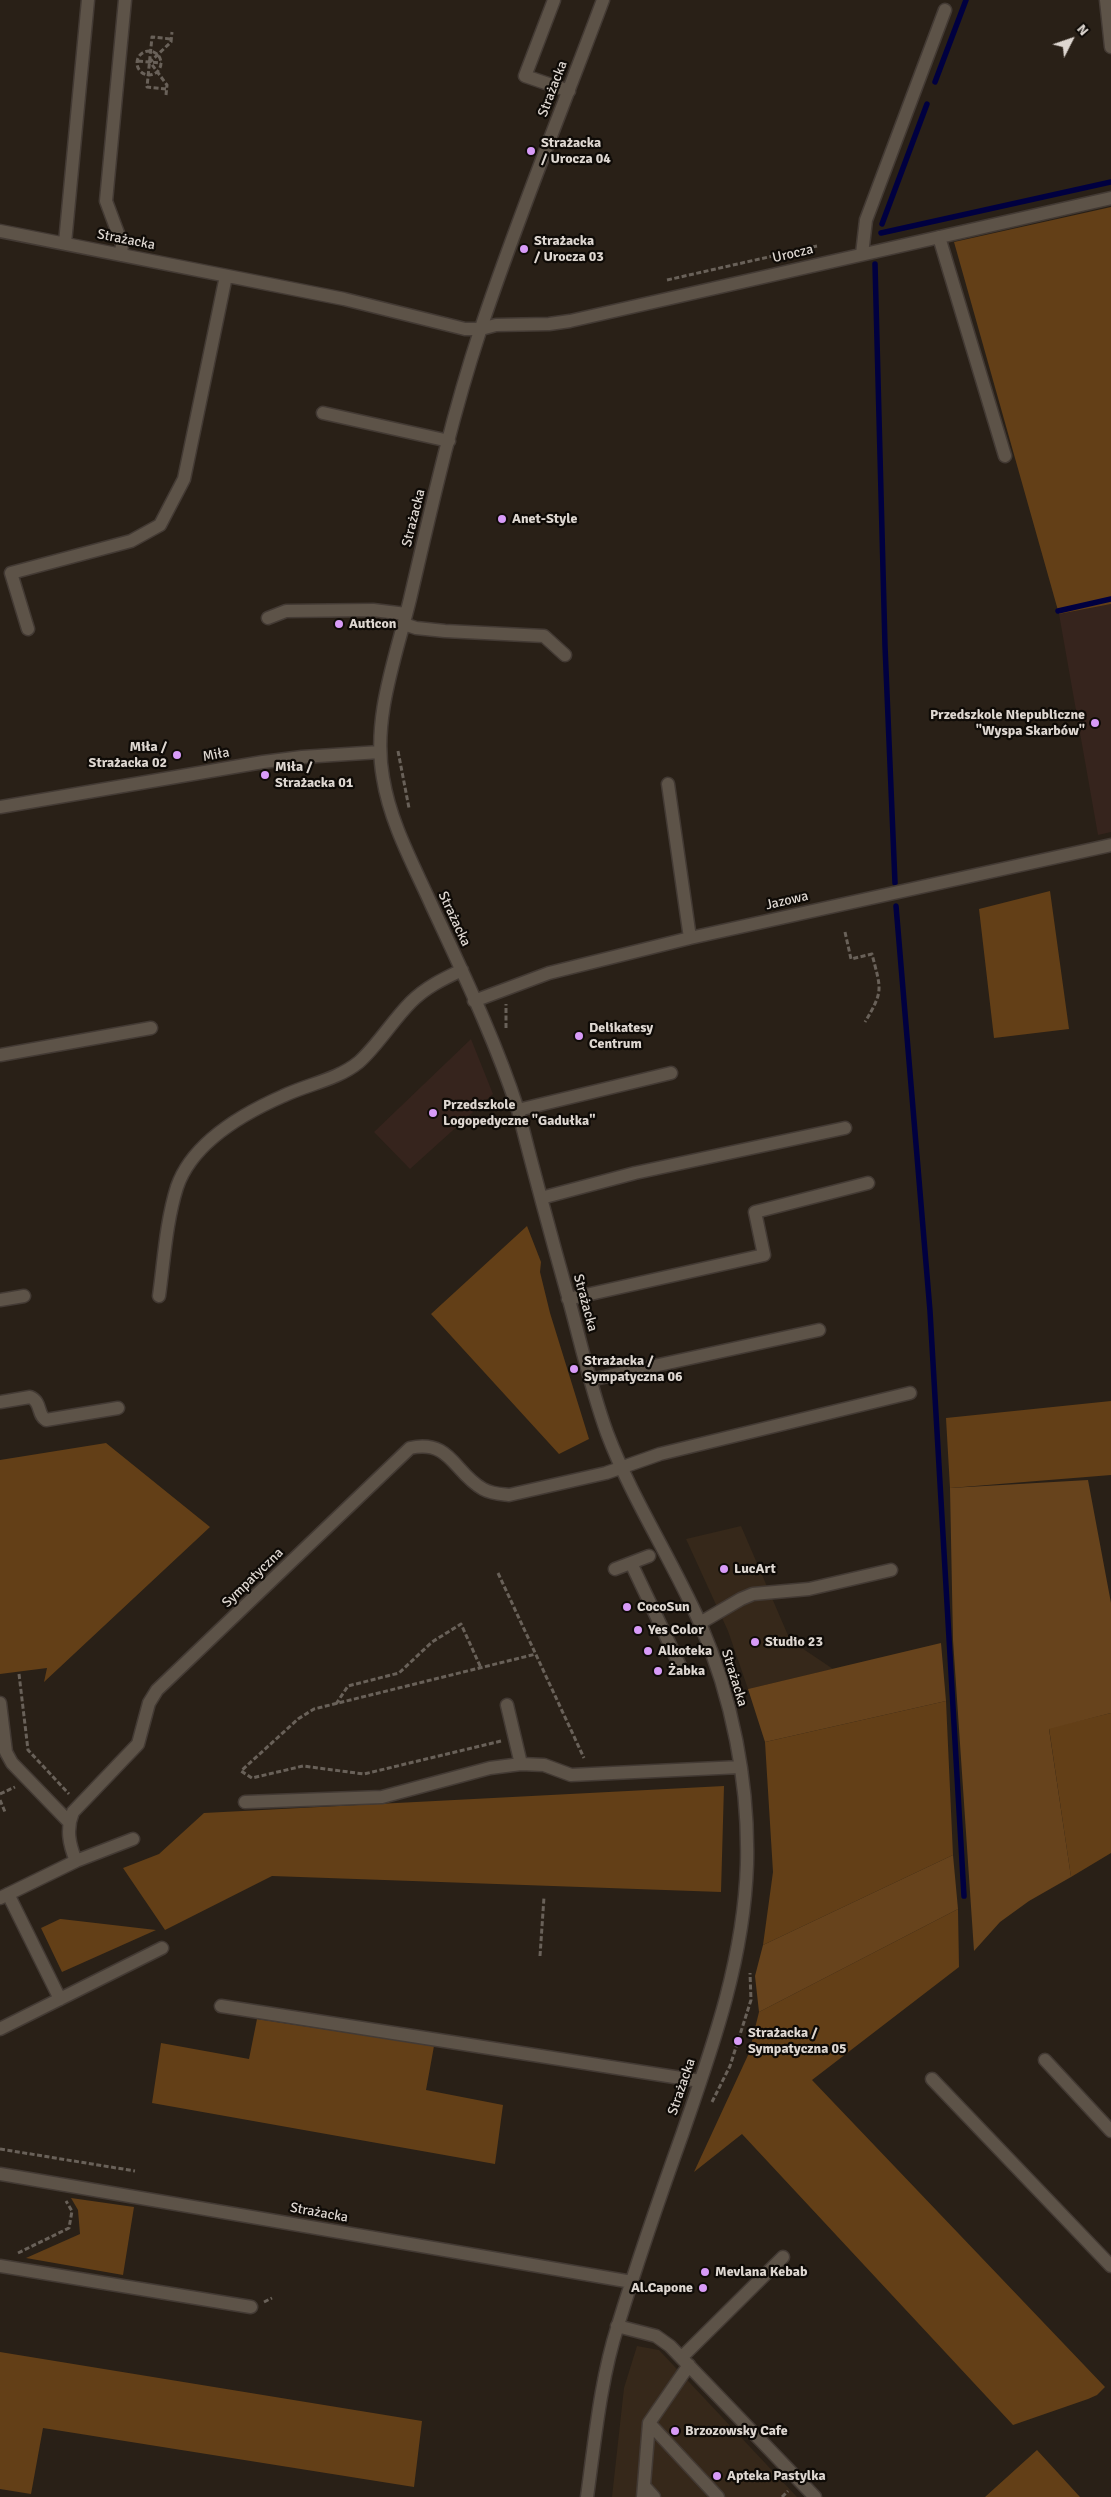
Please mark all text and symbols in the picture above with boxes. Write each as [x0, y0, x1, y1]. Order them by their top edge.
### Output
north arrow [1046, 15, 1096, 65]
text: N [1073, 21, 1092, 39]
street label: Strażacka [535, 59, 571, 119]
place label: Strażacka / Urocza 04 [541, 135, 611, 168]
marker: Strażacka / Urocza 04 [525, 145, 537, 157]
street label: Strażacka [96, 226, 156, 254]
place label: Strażacka / Urocza 03 [534, 233, 604, 266]
street label: Urocza [771, 241, 815, 267]
marker: Strażacka / Urocza 03 [518, 243, 530, 255]
street label: Strażacka [399, 487, 429, 549]
place label: Anet-Style [512, 511, 577, 527]
marker: Anet-Style [496, 513, 508, 525]
place label: Auticon [349, 616, 396, 632]
marker: Auticon [333, 618, 345, 630]
place label: Przedszkole Niepubliczne "Wyspa Skarbów" [930, 707, 1085, 740]
marker: Przedszkole Niepubliczne "Wyspa Skarbów" [1089, 717, 1101, 729]
place label: Miła / Strażacka 02 [89, 739, 167, 772]
street label: Miła [201, 744, 231, 766]
marker: Miła / Strażacka 02 [171, 749, 183, 761]
place label: Miła / Strażacka 01 [275, 759, 353, 792]
marker: Miła / Strażacka 01 [259, 769, 271, 781]
street label: Jazowa [764, 888, 810, 914]
street label: Strażacka [434, 889, 474, 949]
place label: Delikatesy Centrum [589, 1020, 653, 1052]
marker: Delikatesy Centrum [573, 1030, 585, 1042]
place label: Przedszkole Logopedyczne "Gadułka" [443, 1097, 595, 1130]
marker: Przedszkole Logopedyczne "Gadułka" [427, 1107, 439, 1119]
street label: Strażacka [569, 1272, 601, 1334]
place label: Strażacka / Sympatyczna 06 [584, 1353, 683, 1385]
marker: Strażacka / Sympatyczna 06 [568, 1363, 580, 1375]
street label: Sympatyczna [219, 1545, 287, 1611]
place label: LucArt [734, 1561, 776, 1577]
marker: LucArt [718, 1563, 730, 1575]
place label: CocoSun [637, 1599, 690, 1615]
marker: CocoSun [621, 1601, 633, 1613]
place label: Yes Color [648, 1622, 704, 1638]
marker: Yes Color [632, 1624, 644, 1636]
place label: Studio 23 [765, 1634, 823, 1650]
marker: Studio 23 [749, 1636, 761, 1648]
place label: Alkoteka [658, 1643, 712, 1659]
marker: Alkoteka [642, 1645, 654, 1657]
street label: Strażacka [717, 1647, 751, 1709]
place label: Żabka [668, 1663, 705, 1679]
marker: Żabka [652, 1665, 664, 1677]
place label: Strażacka / Sympatyczna 05 [748, 2025, 847, 2058]
marker: Strażacka / Sympatyczna 05 [732, 2035, 744, 2047]
street label: Strażacka [664, 2056, 700, 2118]
street label: Strażacka [289, 2200, 349, 2226]
place label: Mevlana Kebab [715, 2264, 807, 2280]
marker: Mevlana Kebab [699, 2266, 711, 2278]
place label: Al.Capone [631, 2280, 693, 2296]
marker: Al.Capone [697, 2282, 709, 2294]
place label: Brzozowsky Cafe [685, 2423, 788, 2439]
marker: Brzozowsky Cafe [669, 2425, 681, 2437]
place label: Apteka Pastylka [727, 2468, 826, 2484]
marker: Apteka Pastylka [711, 2470, 723, 2482]

